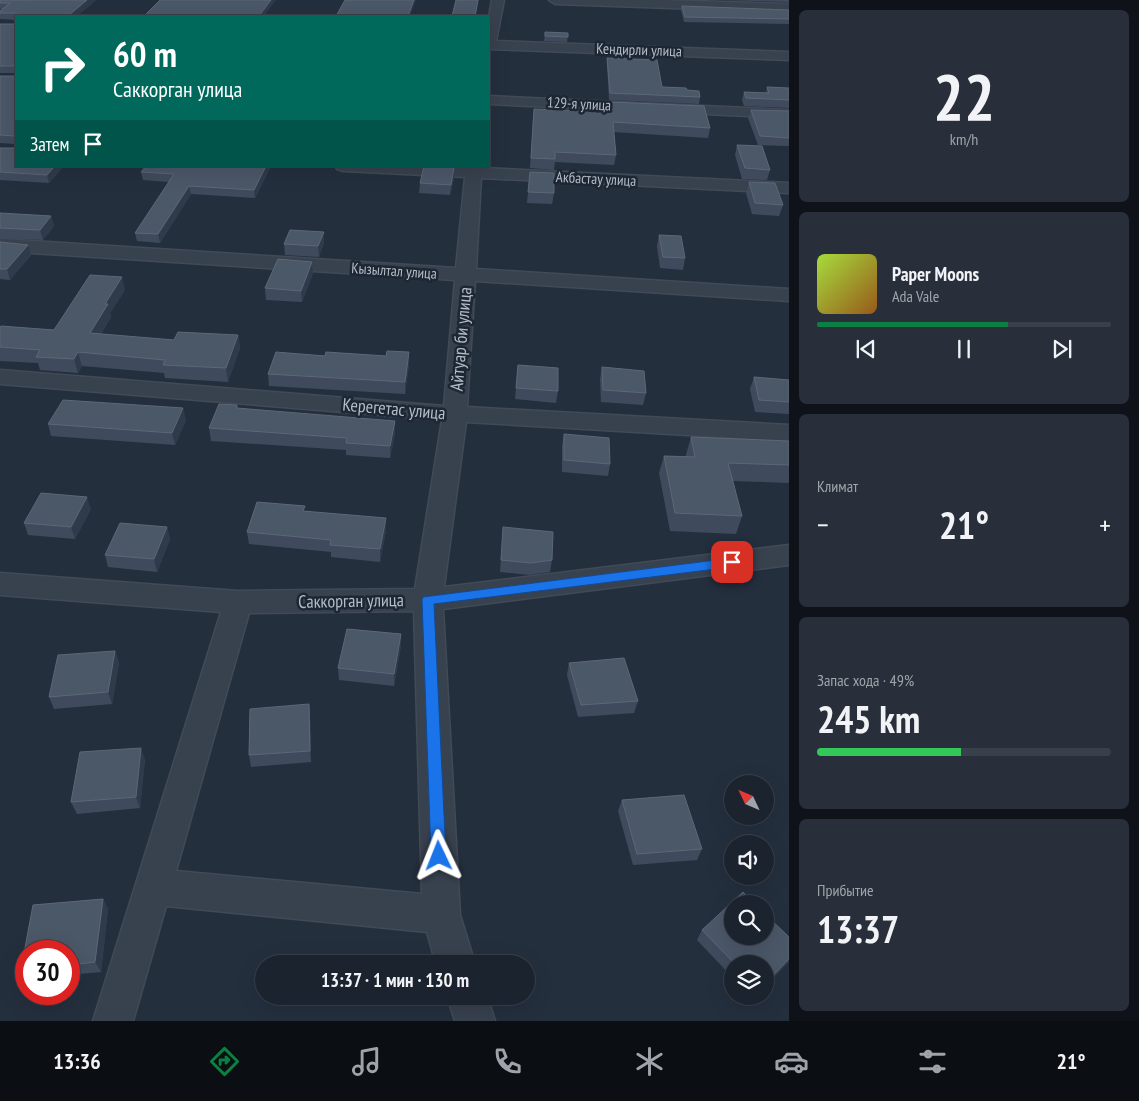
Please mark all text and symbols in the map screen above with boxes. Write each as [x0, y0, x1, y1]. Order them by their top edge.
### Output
text: 60 m [113, 31, 177, 77]
icon: right [30, 35, 95, 100]
street label: Кендирли улица [596, 39, 682, 60]
text: 22 [933, 54, 995, 138]
text: Саккорган улица [113, 75, 242, 103]
street label: 129-я улица [546, 92, 612, 115]
text: km/h [950, 129, 978, 149]
icon: arrive [79, 130, 107, 158]
text: Затем [30, 132, 69, 156]
street label: Акбастау улица [555, 167, 637, 190]
street label: Кызылтал улица [351, 258, 437, 283]
text: Paper Moons [892, 262, 979, 286]
street label: Айтуар би улица [445, 286, 476, 392]
text: Ada Vale [892, 286, 939, 306]
icon: previous [852, 335, 880, 363]
icon: pause [950, 335, 978, 363]
icon: next [1048, 335, 1076, 363]
street label: Керегетас улица [342, 393, 446, 424]
text: Климат [817, 476, 858, 496]
text: 21° [939, 500, 989, 549]
text: − [817, 506, 829, 543]
text: + [1099, 506, 1111, 543]
pin [711, 541, 753, 583]
icon: arrive [718, 548, 746, 576]
street label: Саккорган улица [298, 588, 404, 613]
text: Запас хода · 49% [817, 670, 914, 690]
text: 245 km [817, 694, 920, 743]
north arrow [724, 775, 774, 825]
map controls [724, 775, 774, 1005]
position arrow [412, 829, 464, 881]
button: sound [724, 835, 774, 885]
text: Прибытие [817, 880, 874, 900]
button: search [724, 895, 774, 945]
text: 13:37 [817, 904, 899, 953]
speed limit sign: 30 [15, 940, 80, 1005]
button: layers [724, 955, 774, 1005]
text: 13:37 · 1 мин · 130 m [321, 968, 469, 992]
icon: directions [207, 1044, 242, 1079]
icon: music [349, 1044, 384, 1079]
icon: phone [490, 1044, 525, 1079]
icon: climate [632, 1044, 667, 1079]
icon: car [774, 1044, 809, 1079]
icon: filters [915, 1044, 950, 1079]
text: 13:36 [53, 1047, 101, 1075]
text: 21° [1057, 1047, 1086, 1075]

